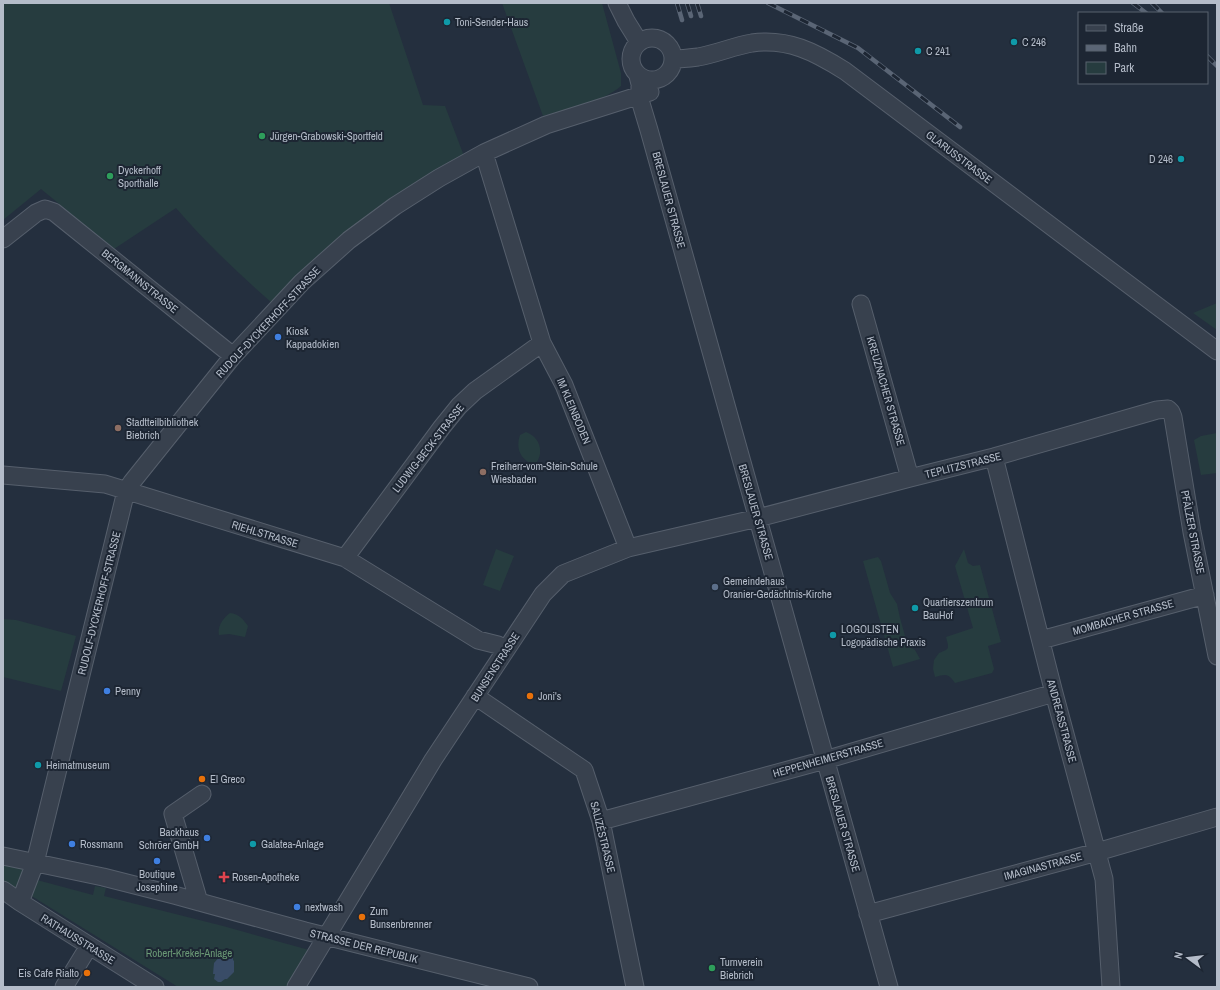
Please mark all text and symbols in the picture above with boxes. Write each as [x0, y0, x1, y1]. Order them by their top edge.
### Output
legend [1078, 12, 1208, 84]
place label: Toni-Sender-Haus [455, 15, 529, 29]
marker: Toni-Sender-Haus [442, 17, 452, 27]
text: Straße [1114, 20, 1144, 36]
place label: C 246 [1022, 35, 1046, 49]
marker: C 246 [1009, 37, 1019, 47]
text: Bahn [1114, 40, 1137, 56]
place label: C 241 [926, 44, 950, 58]
marker: C 241 [913, 46, 923, 56]
text: Park [1114, 60, 1134, 76]
street label: GLARUSSTRASSE [923, 128, 995, 186]
place label: Jürgen-Grabowski-Sportfeld [270, 129, 383, 143]
marker: Jürgen-Grabowski-Sportfeld [257, 131, 267, 141]
street label: BRESLAUER STRASSE [649, 150, 689, 250]
place label: D 246 [1149, 152, 1173, 166]
marker: D 246 [1176, 154, 1186, 164]
place label: Dyckerhoff Sporthalle [118, 163, 161, 190]
marker: Dyckerhoff Sporthalle [105, 171, 115, 181]
street label: BERGMANNSTRASSE [99, 246, 181, 316]
street label: RUDOLF-DYCKERHOFF-STRASSE [213, 263, 323, 381]
place label: Kiosk Kappadokien [286, 324, 339, 351]
marker: Kiosk Kappadokien [273, 332, 283, 342]
street label: KREUZNACHER STRASSE [864, 335, 908, 447]
street label: IM KLEINBODEN [554, 376, 594, 446]
street label: LUDWIG-BECK-STRASSE [389, 401, 467, 495]
place label: Stadtteilbibliothek Biebrich [126, 415, 199, 442]
marker: Stadtteilbibliothek Biebrich [113, 423, 123, 433]
street label: TEPLITZSTRASSE [923, 449, 1003, 481]
place label: Freiherr-vom-Stein-Schule Wiesbaden [491, 459, 598, 486]
street label: BRESLAUER STRASSE [736, 462, 776, 562]
marker: Freiherr-vom-Stein-Schule Wiesbaden [478, 467, 488, 477]
street label: PFÄLZER STRASSE [1178, 489, 1208, 575]
street label: RIEHLSTRASSE [230, 517, 300, 551]
street label: RUDOLF-DYCKERHOFF-STRASSE [74, 530, 124, 676]
place label: Gemeindehaus Oranier-Gedächtnis-Kirche [723, 574, 832, 601]
marker: Gemeindehaus Oranier-Gedächtnis-Kirche [710, 582, 720, 592]
place label: Quartierszentrum BauHof [923, 595, 993, 622]
street label: MOMBACHER STRASSE [1071, 596, 1175, 638]
marker: Quartierszentrum BauHof [910, 603, 920, 613]
place label: LOGOLISTEN Logopädische Praxis [841, 622, 926, 649]
street label: BUNSENSTRASSE [467, 630, 523, 704]
marker: LOGOLISTEN Logopädische Praxis [828, 630, 838, 640]
street label: ANDREASSTRASSE [1044, 677, 1080, 764]
place label: Penny [115, 684, 141, 698]
marker: Penny [102, 686, 112, 696]
place label: Joni's [538, 689, 562, 703]
marker: Joni's [525, 691, 535, 701]
street label: HEPPENHEIMERSTRASSE [771, 736, 885, 780]
place label: Heimatmuseum [46, 758, 110, 772]
marker: Heimatmuseum [33, 760, 43, 770]
place label: El Greco [210, 772, 245, 786]
marker: El Greco [197, 774, 207, 784]
street label: BRESLAUER STRASSE [823, 774, 863, 874]
street label: SALIZÉSTRASSE [587, 800, 619, 874]
place label: Backhaus Schröer GmbH [139, 825, 199, 852]
marker: Backhaus Schröer GmbH [202, 833, 212, 843]
place label: Rossmann [80, 837, 123, 851]
place label: Galatea-Anlage [261, 837, 324, 851]
marker: Rossmann [67, 839, 77, 849]
marker: Galatea-Anlage [248, 839, 258, 849]
street label: IMAGINASTRASSE [1002, 849, 1084, 883]
marker: Boutique Josephine [152, 856, 162, 866]
place label: Boutique Josephine [136, 867, 178, 894]
place label: Rosen-Apotheke [232, 870, 299, 884]
marker: Rosen-Apotheke [219, 872, 229, 882]
place label: nextwash [305, 900, 343, 914]
marker: nextwash [292, 902, 302, 912]
place label: Zum Bunsenbrenner [370, 904, 432, 931]
street label: RATHAUSSTRASSE [38, 911, 118, 967]
marker: Zum Bunsenbrenner [357, 912, 367, 922]
street label: STRASSE DER REPUBLIK [309, 926, 419, 966]
north arrow [1168, 938, 1208, 978]
park label: Robert-Krekel-Anlage [146, 946, 232, 960]
text: N [1171, 950, 1186, 960]
place label: Turnverein Biebrich [720, 955, 763, 982]
marker: Turnverein Biebrich [707, 963, 717, 973]
place label: Eis Cafe Rialto [18, 966, 79, 980]
marker: Eis Cafe Rialto [82, 968, 92, 978]

